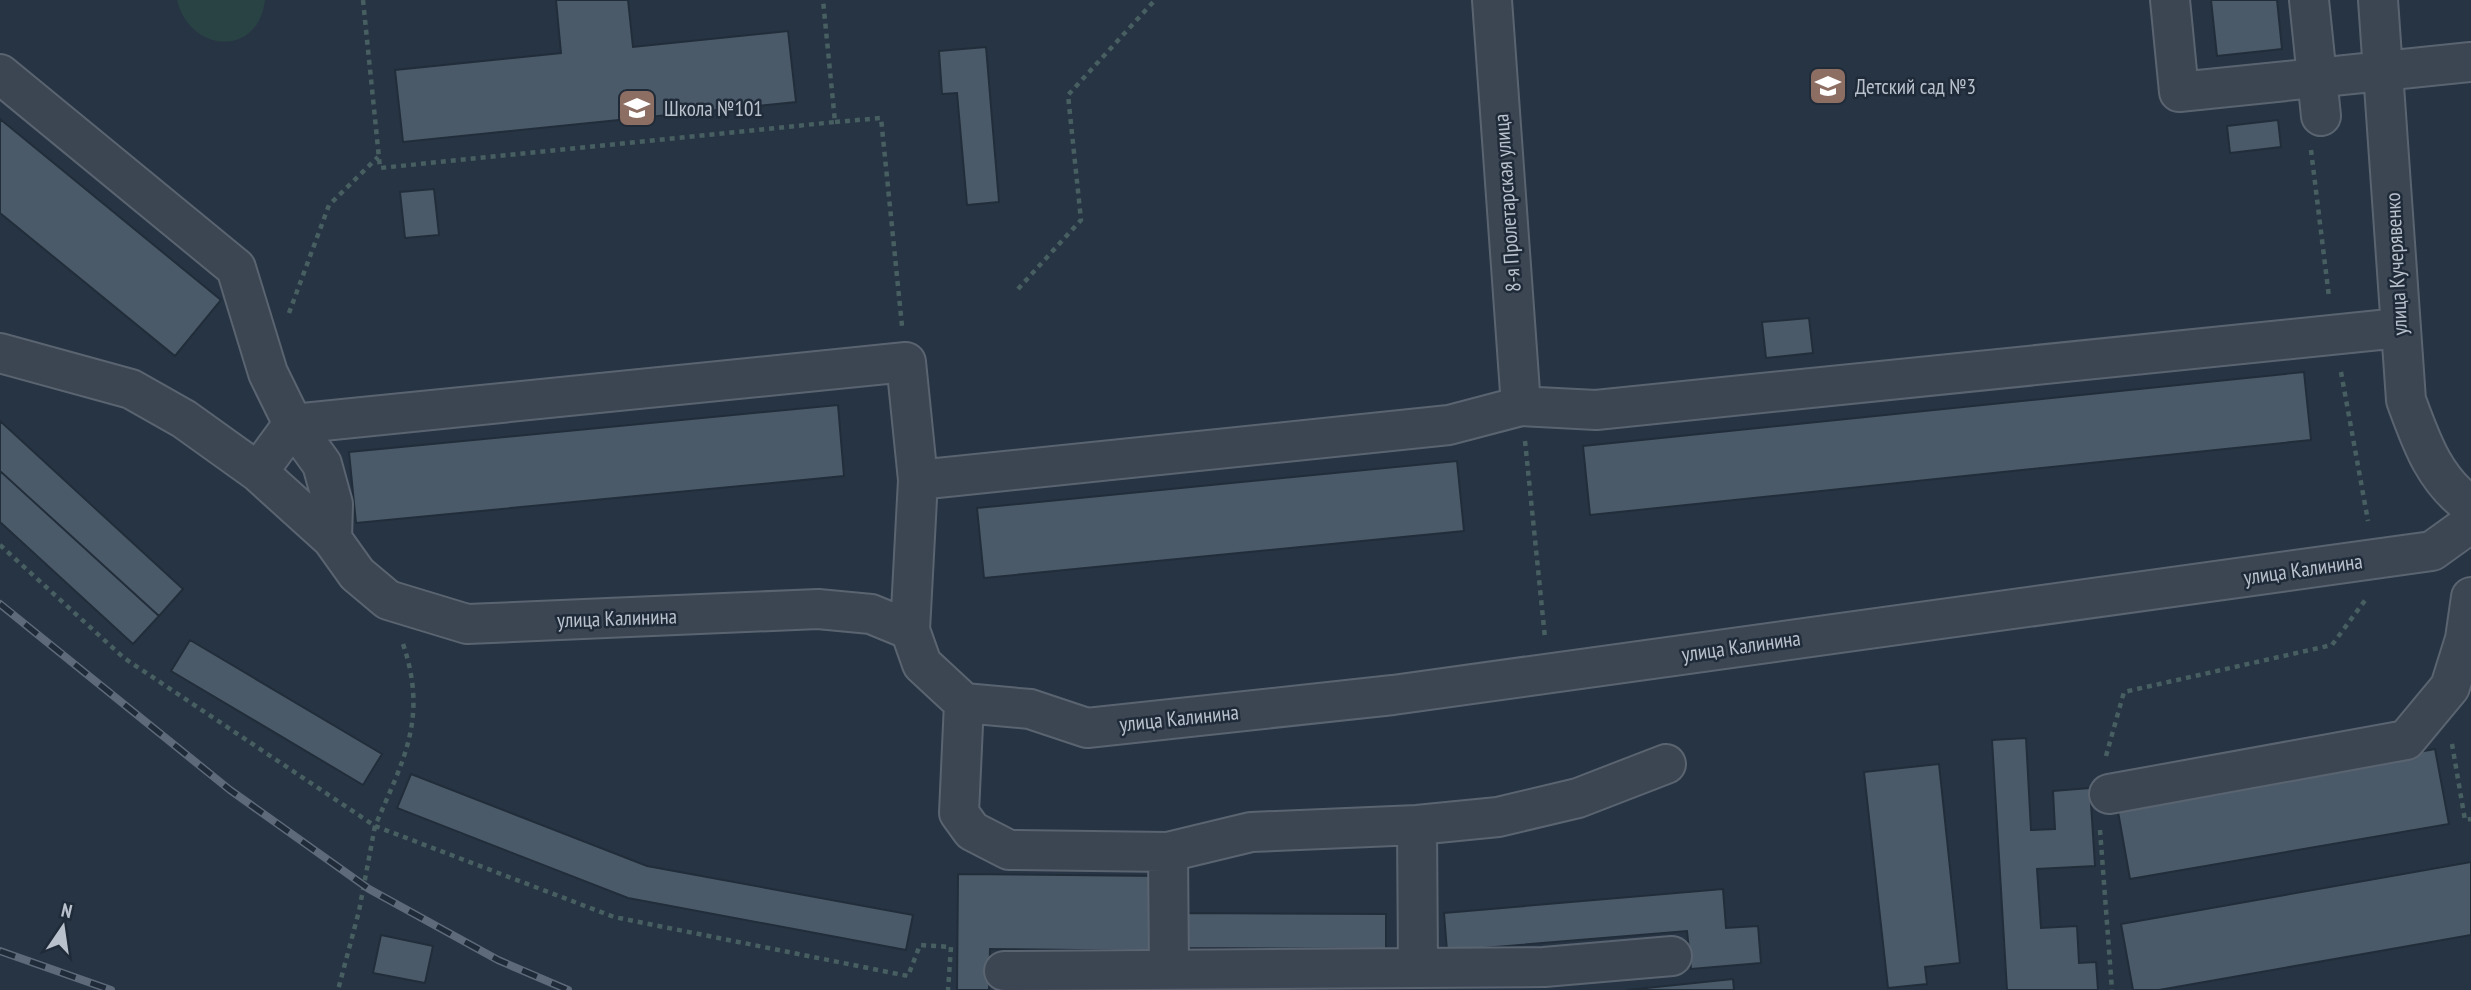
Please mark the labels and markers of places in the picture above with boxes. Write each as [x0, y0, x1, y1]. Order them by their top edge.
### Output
school or university icon: Детский сад №3 [1807, 65, 1849, 107]
place label: Детский сад №3 [1855, 73, 1976, 100]
school or university icon: Школа №101 [616, 87, 658, 129]
place label: Школа №101 [664, 95, 763, 122]

